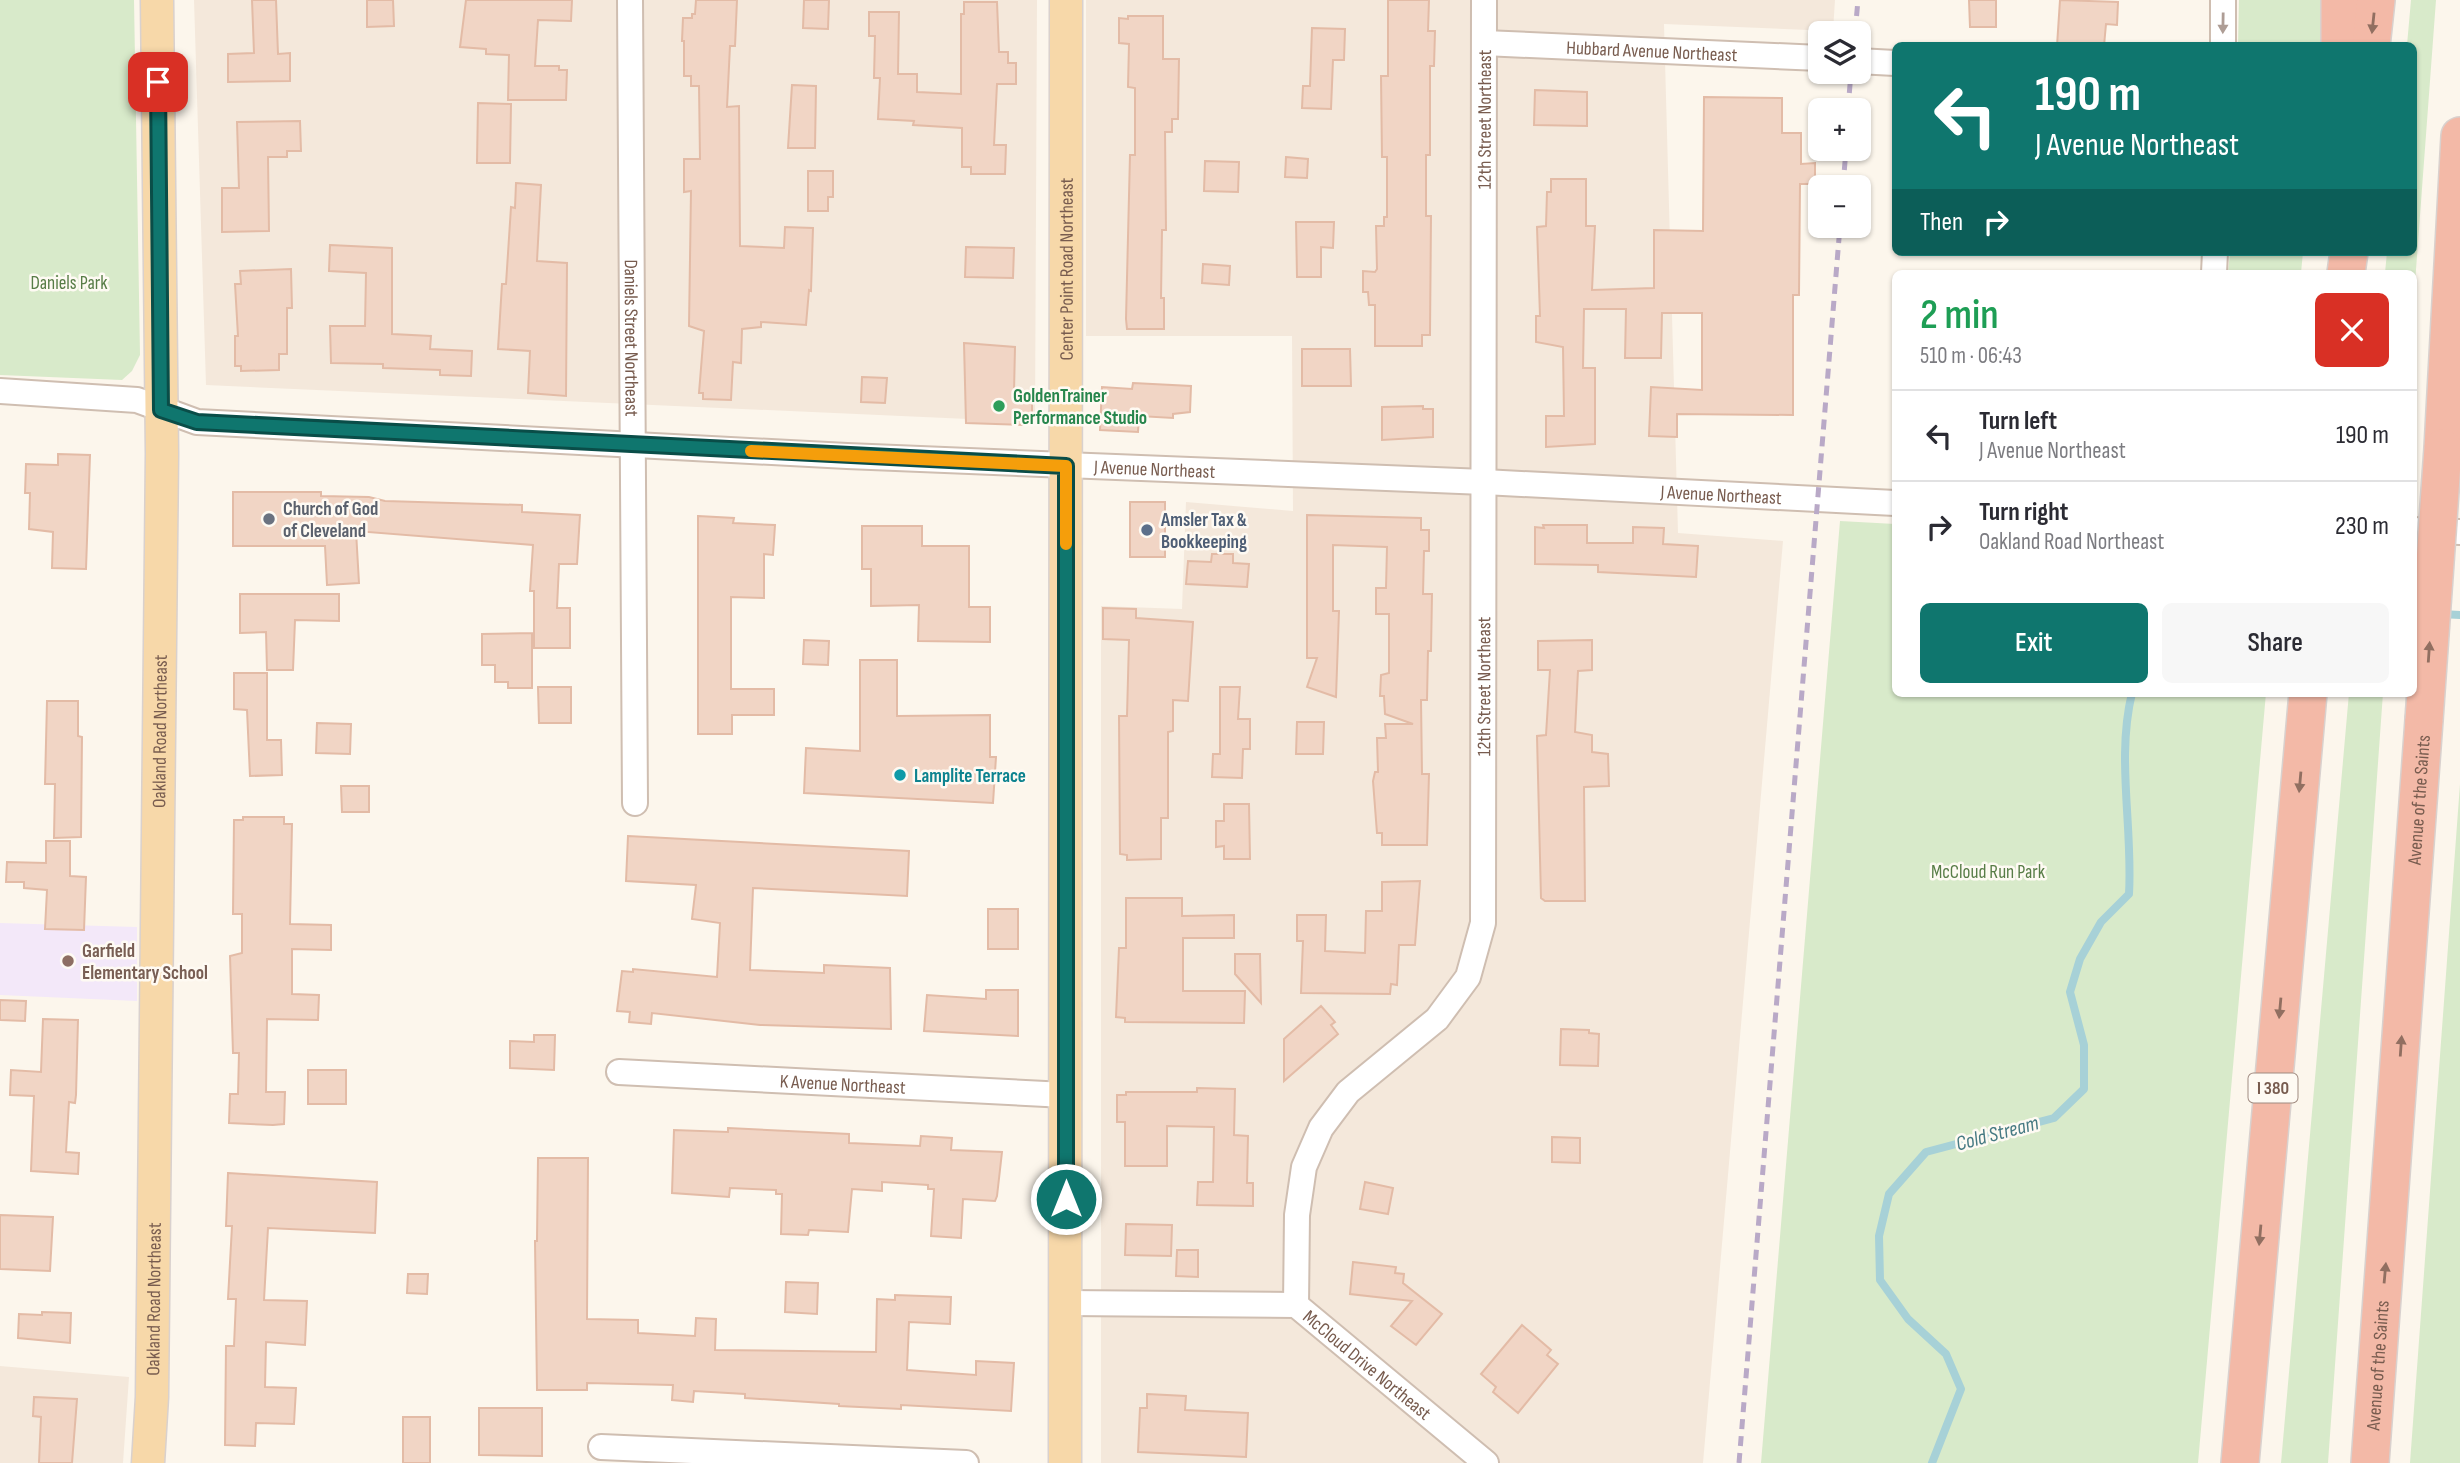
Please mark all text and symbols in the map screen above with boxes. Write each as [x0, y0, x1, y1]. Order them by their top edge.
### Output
one-way arrow [2217, 12, 2229, 34]
one-way arrow [2368, 12, 2379, 34]
map controls [1808, 21, 1871, 238]
button: layers [1808, 21, 1871, 84]
street label: Hubbard Avenue Northeast [1566, 37, 1738, 67]
street label: 12th Street Northeast [1474, 49, 1497, 189]
pin [128, 52, 188, 112]
icon: arrive [139, 63, 177, 101]
text: 190 m [2035, 66, 2141, 125]
icon: left [1920, 70, 2011, 161]
button: + [1808, 98, 1871, 161]
text: J Avenue Northeast [2035, 126, 2239, 165]
button: − [1808, 175, 1871, 238]
street label: Center Point Road Northeast [1056, 177, 1079, 360]
icon: right [1977, 203, 2015, 241]
text: Then [1920, 207, 1963, 238]
street label: Daniels Street Northeast [619, 259, 643, 417]
park label: Daniels Park [30, 272, 108, 295]
text: 2 min [1920, 290, 1999, 341]
button: close [2315, 293, 2389, 367]
text: 510 m · 06:43 [1920, 342, 2022, 370]
place label: GoldenTrainer Performance Studio [1013, 385, 1147, 430]
marker: GoldenTrainer Performance Studio [991, 398, 1007, 414]
text: Turn left [1979, 406, 2057, 437]
icon: left [1920, 417, 1958, 455]
text: 190 m [2336, 420, 2389, 451]
text: J Avenue Northeast [1979, 437, 2126, 465]
street label: J Avenue Northeast [1093, 456, 1216, 484]
street label: J Avenue Northeast [1659, 481, 1782, 510]
text: Turn right [1979, 497, 2068, 528]
place label: Church of God of Cleveland [283, 498, 378, 543]
icon: right [1920, 508, 1958, 546]
place label: Amsler Tax & Bookkeeping [1160, 509, 1247, 554]
marker: Church of God of Cleveland [261, 511, 277, 527]
text: 230 m [2335, 511, 2389, 542]
marker: Amsler Tax & Bookkeeping [1139, 522, 1155, 538]
text: Oakland Road Northeast [1979, 528, 2164, 556]
button: Exit [1920, 603, 2148, 683]
button: Share [2162, 603, 2389, 683]
street label: 12th Street Northeast [1473, 616, 1496, 756]
one-way arrow [2424, 641, 2435, 663]
street label: Oakland Road Northeast [148, 654, 173, 808]
street label: Avenue of the Saints [2403, 734, 2436, 867]
place label: Lamplite Terrace [914, 765, 1026, 788]
marker: Lamplite Terrace [892, 767, 908, 783]
one-way arrow [2294, 771, 2305, 793]
park label: McCloud Run Park [1931, 861, 2046, 884]
place label: Garfield Elementary School [82, 940, 208, 985]
marker: Garfield Elementary School [60, 953, 76, 969]
one-way arrow [2274, 998, 2285, 1020]
one-way arrow [2396, 1035, 2407, 1057]
street label: K Avenue Northeast [779, 1070, 906, 1100]
road number: I 380 [2248, 1073, 2298, 1102]
water label: Cold Stream [1953, 1110, 2041, 1157]
position arrow [1029, 1162, 1103, 1236]
street label: Oakland Road Northeast [142, 1222, 167, 1376]
one-way arrow [2254, 1224, 2265, 1246]
one-way arrow [2380, 1262, 2391, 1284]
street label: Avenue of the Saints [2362, 1299, 2395, 1432]
street label: McCloud Drive Northeast [1298, 1306, 1435, 1426]

